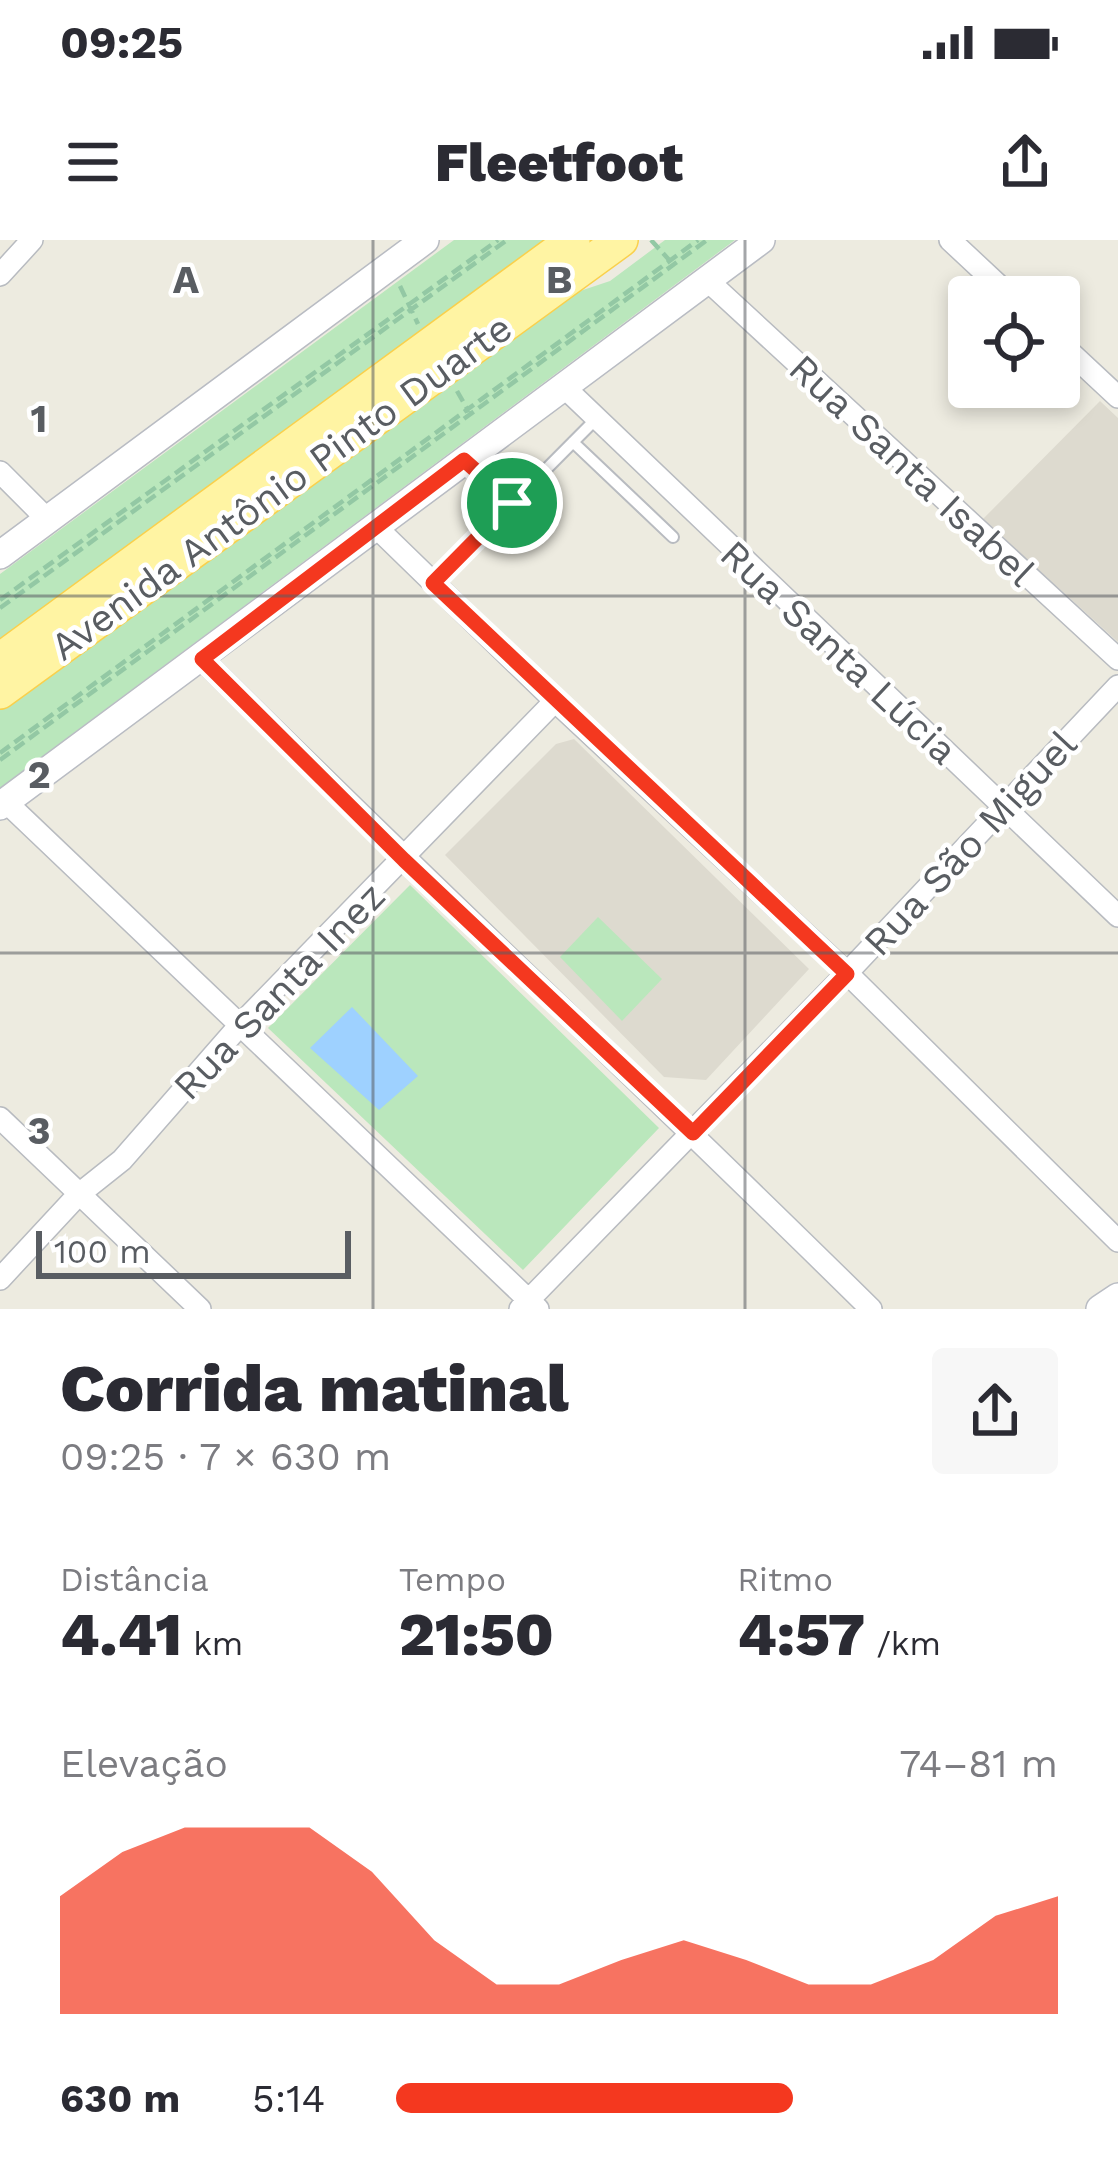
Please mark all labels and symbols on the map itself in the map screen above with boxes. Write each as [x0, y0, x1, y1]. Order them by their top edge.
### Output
text: A [173, 257, 200, 302]
text: B [546, 257, 572, 302]
street label: Avenida Antônio Pinto Duarte [42, 305, 520, 669]
street label: Rua Santa Isabel [780, 345, 1044, 595]
text: 1 [31, 396, 47, 441]
pin [461, 452, 563, 554]
street label: Rua Santa Lúcia [712, 531, 966, 773]
street label: Rua São Miguel [855, 721, 1086, 965]
text: 2 [27, 752, 51, 797]
street label: Rua Santa Inez [164, 873, 394, 1109]
text: 3 [27, 1108, 51, 1153]
scale bar [36, 1225, 351, 1278]

